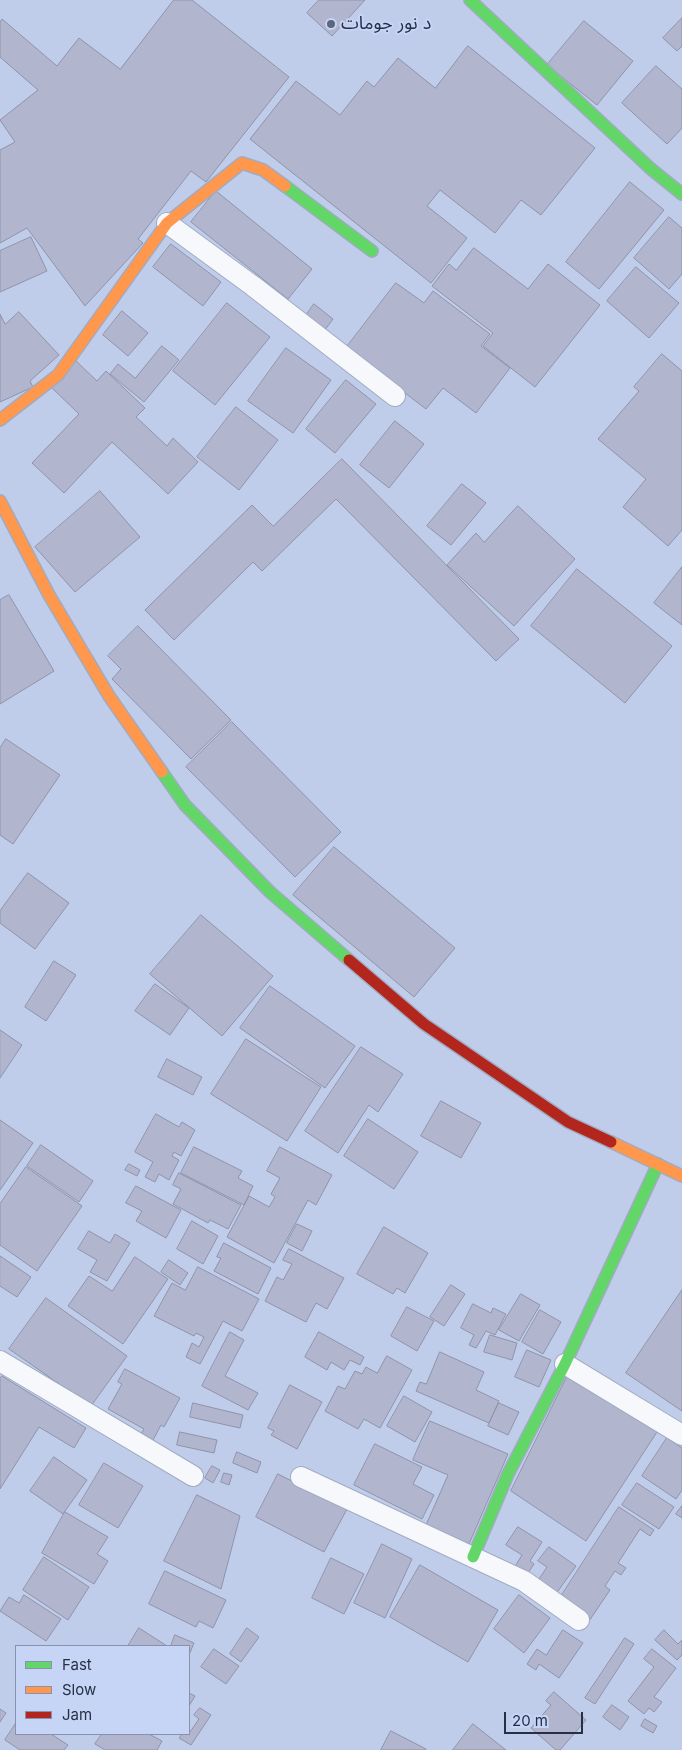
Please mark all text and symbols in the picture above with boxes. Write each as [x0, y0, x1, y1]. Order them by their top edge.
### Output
place label: د نور جومات [341, 13, 431, 35]
marker: د نور جومات [325, 18, 337, 30]
legend [15, 1645, 190, 1735]
text: Fast [62, 1655, 92, 1674]
text: Slow [62, 1680, 96, 1699]
scale bar [507, 1702, 586, 1734]
text: Jam [62, 1705, 92, 1724]
text: 20 m [512, 1711, 548, 1730]

